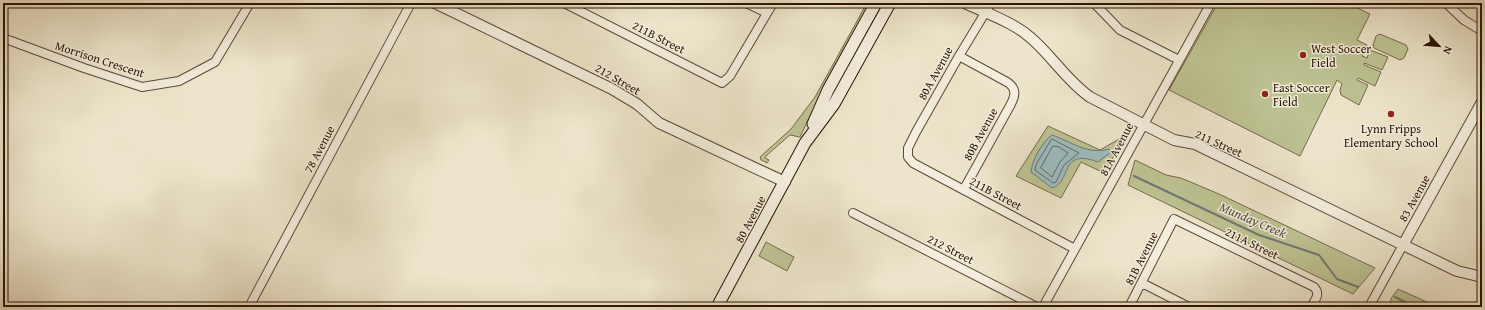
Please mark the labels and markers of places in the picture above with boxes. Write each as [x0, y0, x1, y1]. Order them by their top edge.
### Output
place label: West Soccer Field [1311, 40, 1371, 71]
marker: West Soccer Field [1298, 50, 1308, 60]
place label: East Soccer Field [1273, 79, 1330, 110]
marker: East Soccer Field [1260, 89, 1270, 99]
marker: Lynn Fripps Elementary School [1386, 109, 1396, 119]
place label: Lynn Fripps Elementary School [1344, 120, 1439, 151]

